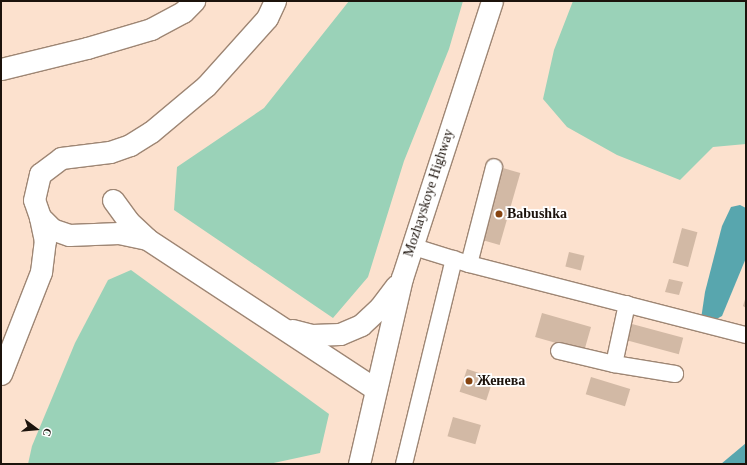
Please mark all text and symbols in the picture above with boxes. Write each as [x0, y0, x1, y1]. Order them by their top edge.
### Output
street label: Mozhayskoye Highway [400, 127, 458, 259]
place label: Babushka [507, 206, 567, 222]
marker: Babushka [494, 209, 504, 219]
place label: Женева [477, 373, 525, 389]
marker: Женева [464, 376, 474, 386]
north arrow [16, 409, 56, 449]
text: С [41, 427, 54, 438]

